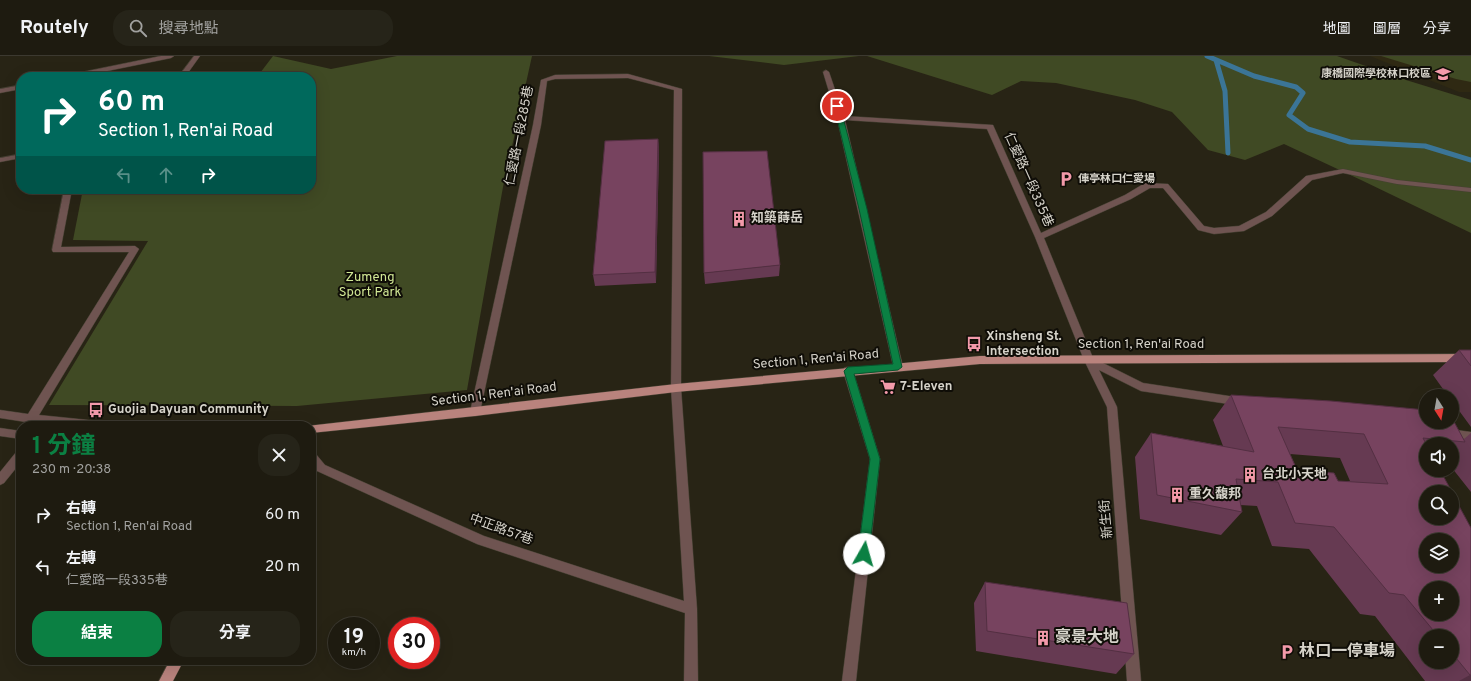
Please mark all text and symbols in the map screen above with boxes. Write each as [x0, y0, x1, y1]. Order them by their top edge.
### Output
search box [113, 10, 393, 46]
text: Routely [20, 16, 89, 40]
icon: search [127, 17, 149, 39]
text: 搜尋地點 [159, 20, 219, 39]
text: 地圖 [1323, 21, 1351, 38]
text: 圖層 [1373, 21, 1401, 38]
text: 分享 [1423, 21, 1451, 38]
school or university icon: 康橋國際學校林口校區 [1434, 65, 1452, 83]
place label: 康橋國際學校林口校區 [1321, 67, 1431, 81]
street label: 仁愛路一段285巷 [501, 84, 538, 188]
text: 60 m [98, 85, 165, 121]
icon: right [32, 88, 84, 140]
pin [820, 89, 854, 123]
icon: arrive [826, 95, 848, 117]
text: Section 1, Ren'ai Road [98, 120, 273, 143]
street label: 仁愛路一段335巷 [1000, 130, 1057, 230]
icon: left [113, 164, 135, 186]
icon: ahead [155, 164, 177, 186]
icon: right [197, 164, 219, 186]
parking icon: 俥亭林口仁愛場 [1057, 170, 1075, 188]
place label: 俥亭林口仁愛場 [1078, 172, 1155, 186]
building icon: 知築蒔岳 [730, 210, 748, 228]
place label: 知築蒔岳 [751, 210, 803, 227]
park label: Zumeng Sport Park [339, 270, 401, 301]
place label: Xinsheng St. Intersection [986, 329, 1062, 360]
bus stop icon: Xinsheng St. Intersection [965, 335, 983, 353]
street label: Section 1, Ren'ai Road [1078, 337, 1204, 353]
street label: Section 1, Ren'ai Road [752, 347, 880, 373]
supermarket icon: 7-Eleven [879, 378, 897, 396]
street label: Section 1, Ren'ai Road [430, 379, 558, 411]
place label: 7-Eleven [900, 379, 953, 395]
north arrow [1419, 389, 1459, 429]
map controls [1419, 389, 1459, 669]
bus stop icon: Guojia Dayuan Community [87, 401, 105, 419]
place label: Guojia Dayuan Community [108, 402, 269, 418]
text: 1 分鐘 [32, 432, 96, 462]
button: close [258, 434, 300, 476]
button: sound [1419, 437, 1459, 477]
text: 230 m · 20:38 [32, 462, 111, 478]
building icon: 台北小天地 [1241, 466, 1259, 484]
place label: 台北小天地 [1262, 466, 1327, 483]
button: search [1419, 485, 1459, 525]
building icon: 重久馥邦 [1168, 486, 1186, 504]
place label: 重久馥邦 [1189, 486, 1241, 503]
street label: 新生街 [1097, 499, 1117, 539]
text: 右轉 [66, 500, 96, 519]
icon: right [32, 504, 54, 526]
text: 60 m [265, 506, 300, 525]
street label: 中正路57巷 [467, 511, 535, 549]
text: Section 1, Ren'ai Road [66, 519, 192, 535]
position arrow [843, 533, 885, 575]
button: layers [1419, 533, 1459, 573]
text: 左轉 [66, 550, 96, 569]
icon: left [32, 556, 54, 578]
text: 20 m [265, 558, 300, 577]
text: 仁愛路一段335巷 [66, 573, 168, 589]
button: + [1419, 581, 1459, 621]
button: 結束 [32, 611, 162, 657]
button: 分享 [170, 611, 300, 657]
speed limit sign: 30 [388, 617, 440, 669]
text: 19 [344, 625, 364, 651]
place label: 豪景大地 [1055, 627, 1119, 648]
building icon: 豪景大地 [1034, 629, 1052, 647]
button: − [1419, 629, 1459, 669]
place label: 林口一停車場 [1299, 642, 1395, 662]
parking icon: 林口一停車場 [1278, 643, 1296, 661]
text: km/h [342, 646, 366, 659]

